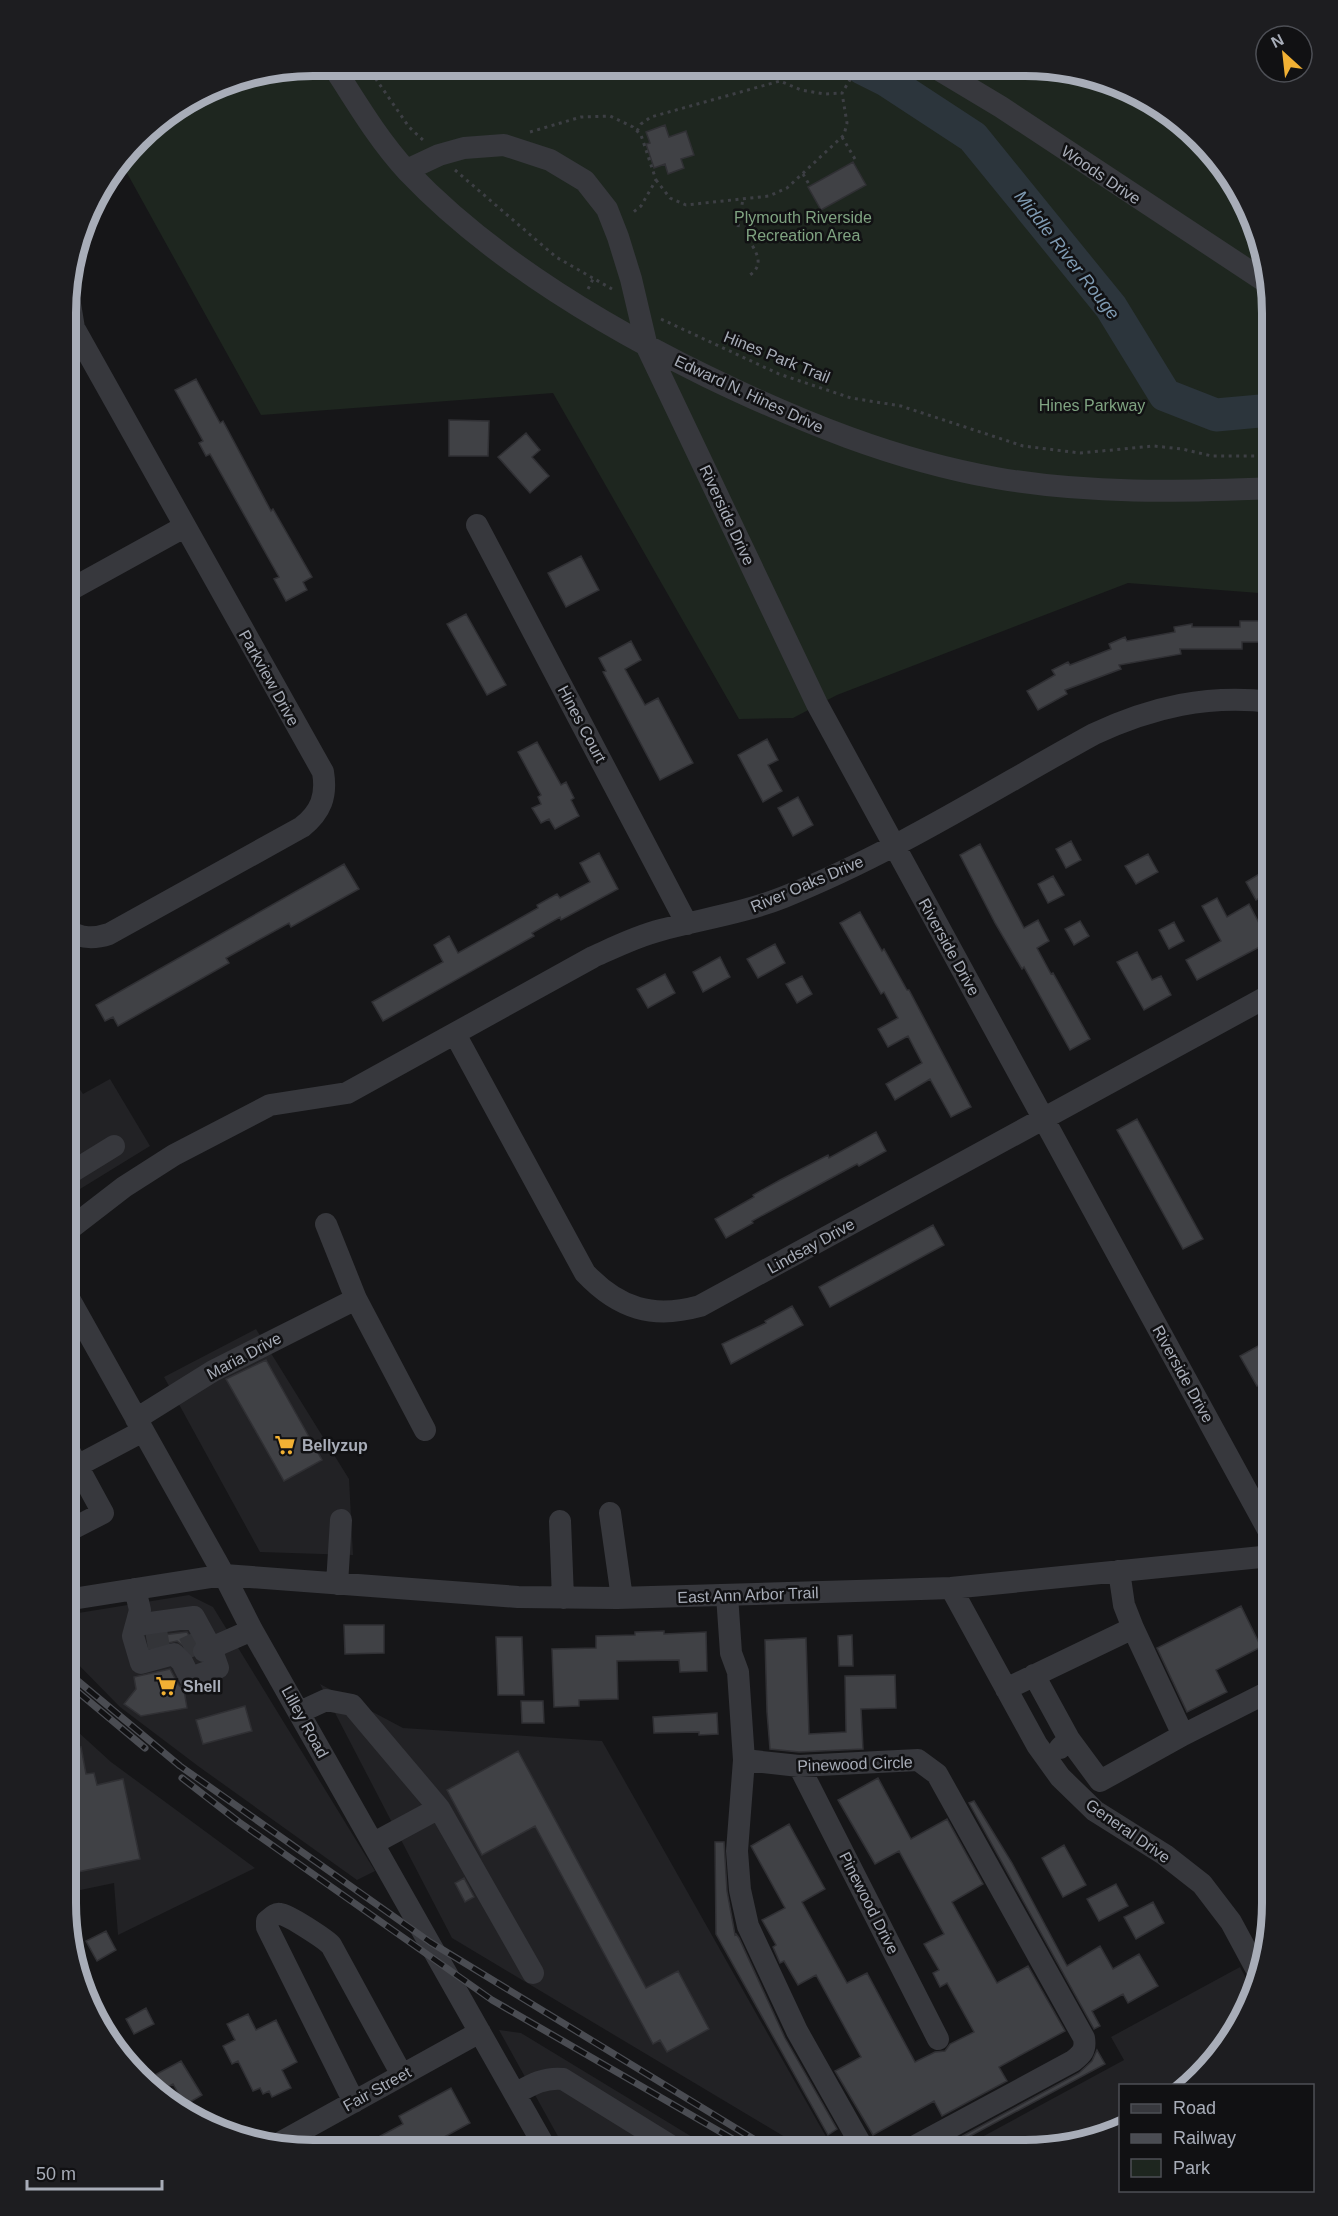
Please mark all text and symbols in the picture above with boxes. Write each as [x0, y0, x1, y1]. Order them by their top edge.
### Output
north arrow [1254, 24, 1314, 84]
text: N [1268, 31, 1286, 51]
street label: Woods Drive [1058, 142, 1144, 208]
water label: Middle River Rouge [1010, 187, 1124, 323]
park label: Plymouth Riverside Recreation Area [734, 209, 872, 244]
street label: Hines Park Trail [721, 328, 833, 386]
street label: Edward N. Hines Drive [672, 352, 826, 436]
park label: Hines Parkway [1039, 397, 1145, 414]
street label: Riverside Drive [696, 462, 758, 568]
street label: Parkview Drive [236, 627, 302, 729]
street label: Hines Court [555, 683, 610, 766]
street label: River Oaks Drive [748, 853, 866, 915]
street label: Riverside Drive [915, 895, 983, 999]
street label: Lindsay Drive [764, 1215, 858, 1277]
street label: Riverside Drive [1149, 1322, 1217, 1426]
street label: Maria Drive [204, 1329, 284, 1383]
supermarket icon: Bellyzup [273, 1433, 297, 1457]
place label: Bellyzup [302, 1437, 368, 1454]
street label: East Ann Arbor Trail [677, 1584, 819, 1606]
supermarket icon: Shell [154, 1674, 178, 1698]
place label: Shell [183, 1678, 221, 1695]
street label: Lilley Road [278, 1683, 332, 1761]
street label: Pinewood Circle [797, 1753, 913, 1775]
street label: General Drive [1083, 1796, 1173, 1866]
street label: Pinewood Drive [836, 1849, 902, 1957]
street label: Fair Street [340, 2063, 414, 2115]
legend [1119, 2084, 1314, 2192]
text: Road [1173, 2098, 1216, 2118]
text: Railway [1173, 2128, 1236, 2148]
scale bar [27, 2153, 162, 2191]
text: Park [1173, 2158, 1211, 2178]
text: 50 m [36, 2164, 76, 2184]

